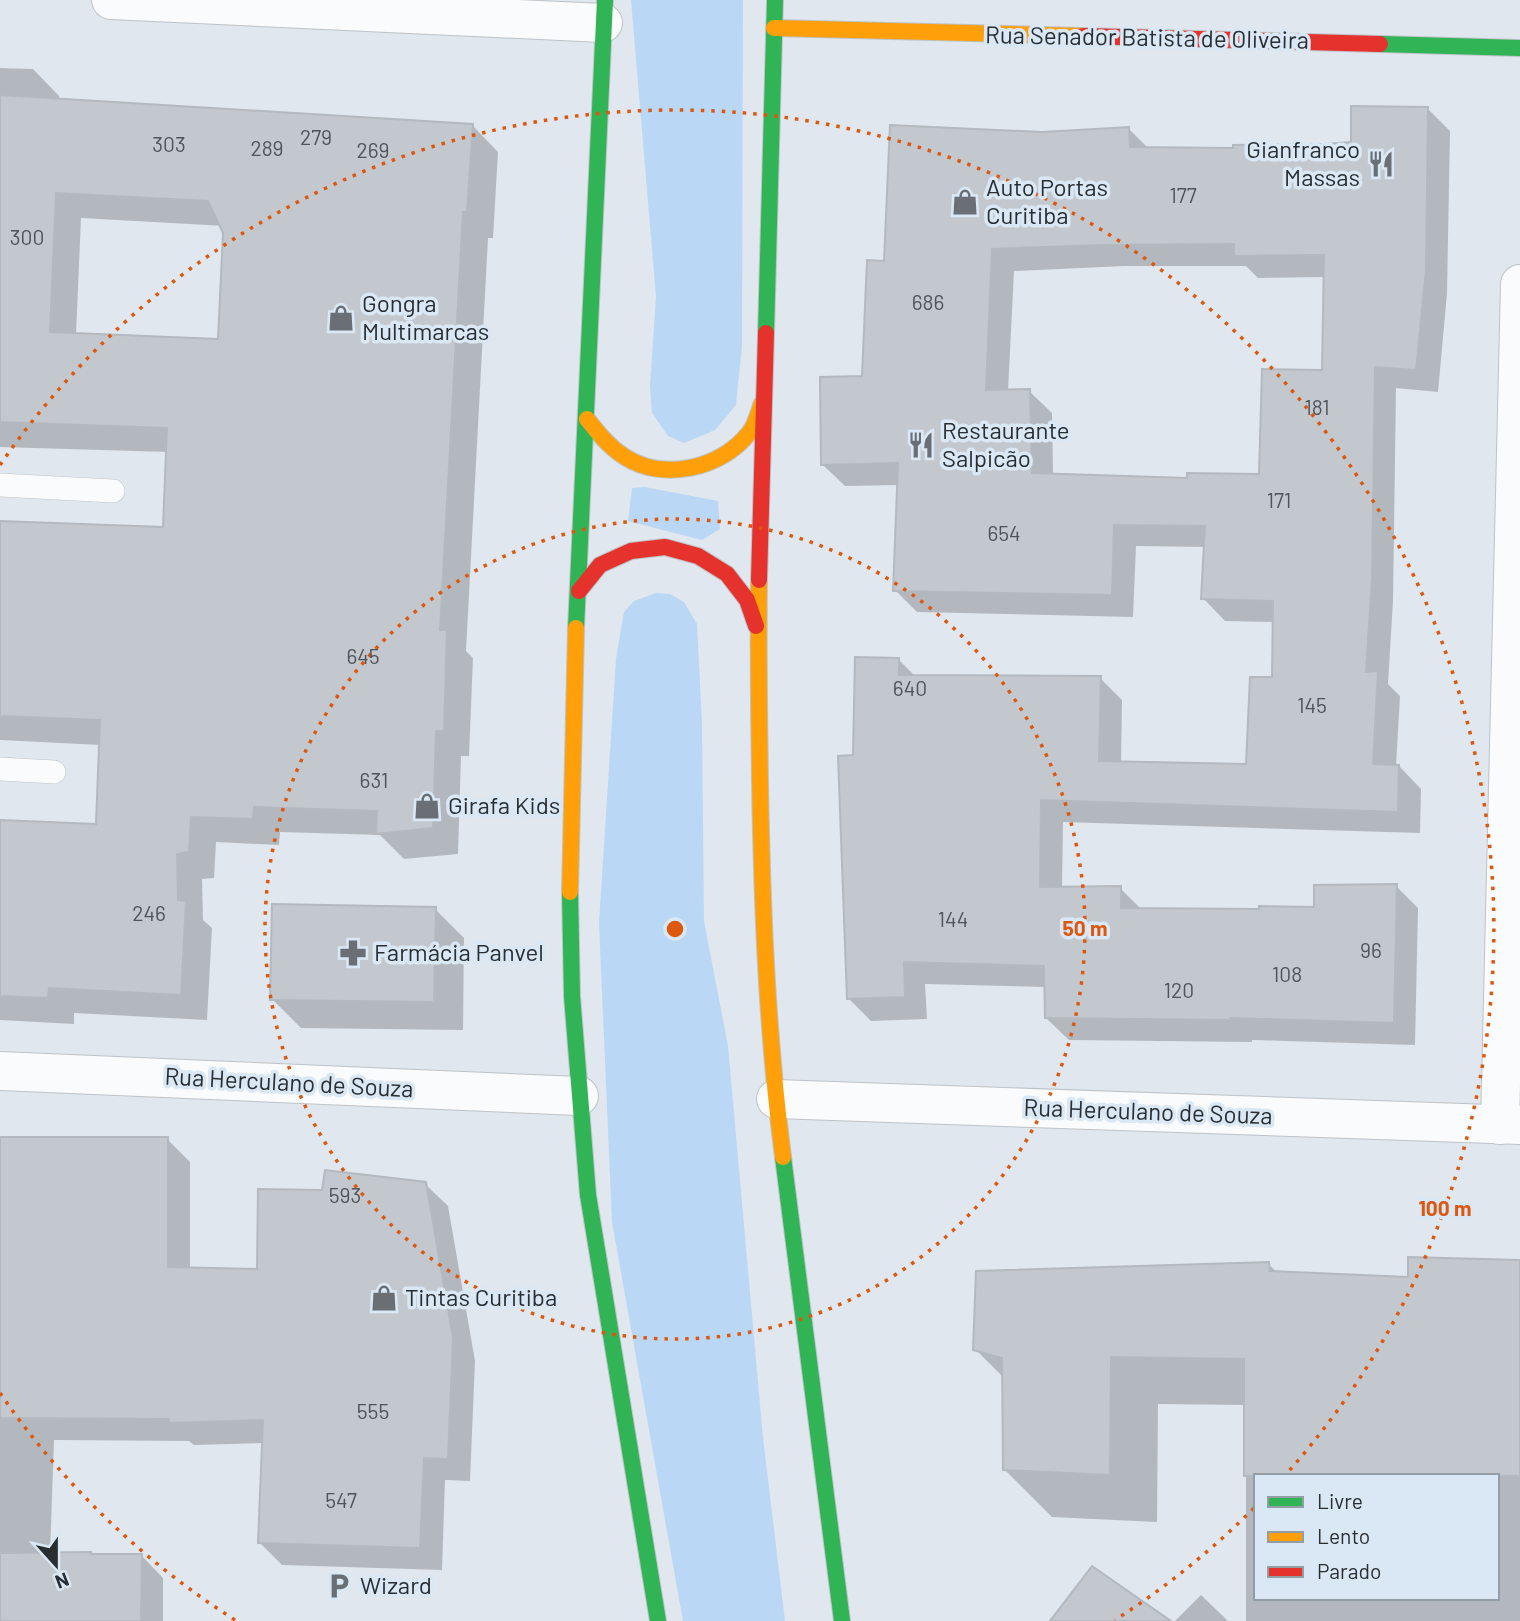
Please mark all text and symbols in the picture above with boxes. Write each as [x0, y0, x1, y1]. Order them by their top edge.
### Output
street label: Rua Senador Batista de Oliveira [985, 19, 1309, 54]
house number: 279 [300, 124, 332, 149]
house number: 303 [152, 131, 186, 156]
place label: Gianfranco Massas [1246, 134, 1360, 191]
house number: 289 [250, 135, 284, 160]
house number: 269 [356, 137, 390, 162]
restaurant icon: Gianfranco Massas [1366, 149, 1396, 179]
place label: Auto Portas Curitiba [986, 172, 1108, 229]
house number: 177 [1169, 182, 1197, 207]
shop icon: Auto Portas Curitiba [950, 187, 980, 217]
house number: 300 [10, 224, 44, 249]
place label: Gongra Multimarcas [362, 288, 489, 345]
house number: 686 [912, 289, 944, 314]
shop icon: Gongra Multimarcas [326, 303, 356, 333]
house number: 181 [1304, 394, 1330, 419]
place label: Restaurante Salpicão [942, 415, 1070, 472]
restaurant icon: Restaurante Salpicão [906, 430, 936, 460]
house number: 171 [1267, 487, 1291, 512]
house number: 654 [987, 520, 1021, 545]
house number: 645 [346, 643, 380, 668]
house number: 640 [893, 675, 927, 700]
house number: 145 [1297, 692, 1327, 717]
house number: 631 [360, 767, 388, 792]
place label: Girafa Kids [448, 790, 560, 819]
shop icon: Girafa Kids [412, 791, 442, 821]
house number: 246 [132, 900, 166, 925]
house number: 144 [938, 906, 968, 931]
text: 50 m [1062, 915, 1108, 940]
centre of rings [663, 917, 687, 941]
place label: Farmácia Panvel [374, 937, 544, 966]
house number: 96 [1360, 937, 1382, 962]
pharmacy icon: Farmácia Panvel [338, 938, 368, 968]
house number: 108 [1272, 961, 1302, 986]
house number: 120 [1164, 977, 1194, 1002]
street label: Rua Herculano de Souza [164, 1061, 414, 1103]
street label: Rua Herculano de Souza [1023, 1092, 1273, 1129]
house number: 593 [329, 1182, 361, 1207]
text: 100 m [1418, 1195, 1472, 1220]
place label: Tintas Curitiba [405, 1282, 557, 1311]
shop icon: Tintas Curitiba [369, 1283, 399, 1313]
house number: 555 [357, 1398, 389, 1423]
legend [1254, 1474, 1499, 1600]
house number: 547 [325, 1487, 357, 1512]
text: Livre [1317, 1488, 1363, 1513]
text: Lento [1317, 1523, 1370, 1548]
north arrow [21, 1530, 91, 1600]
text: Parado [1317, 1558, 1381, 1583]
text: N [52, 1568, 72, 1594]
place label: Wizard [360, 1570, 432, 1599]
parking icon: Wizard [324, 1571, 354, 1601]

